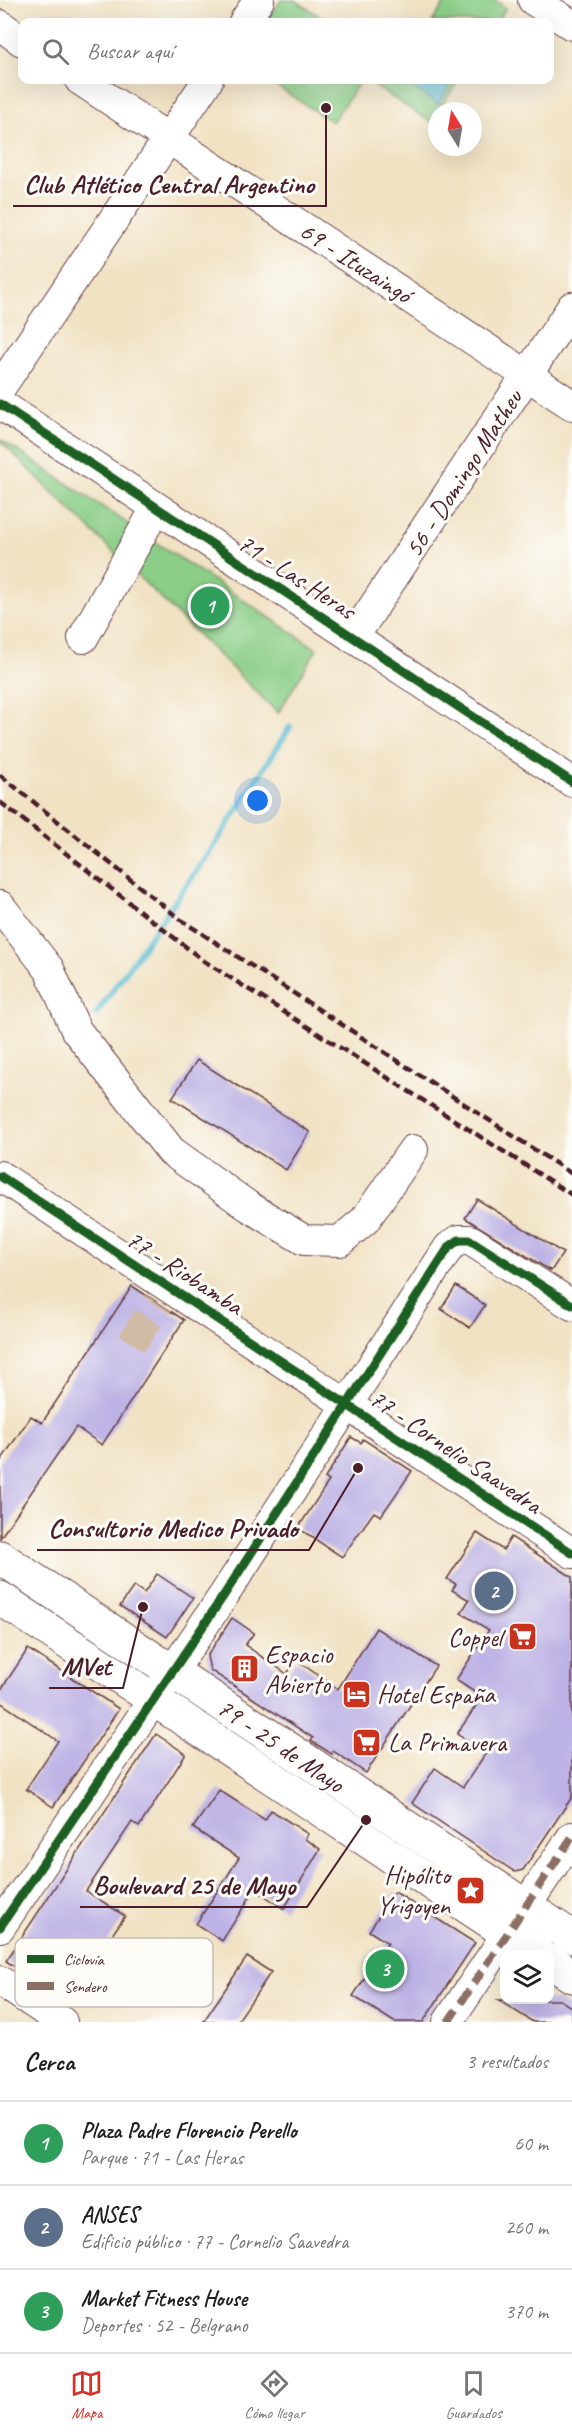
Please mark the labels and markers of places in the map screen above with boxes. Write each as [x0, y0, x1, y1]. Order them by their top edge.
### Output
callout: Club Atlético Central Argentino [13, 161, 326, 206]
pin: 1 [190, 584, 230, 628]
callout: Consultorio Medico Privado [37, 1505, 309, 1550]
pin: 2 [474, 1568, 514, 1614]
place label: Coppel [448, 1621, 507, 1654]
supermarket icon: Coppel [507, 1621, 539, 1653]
place label: Espacio Abierto [265, 1638, 334, 1701]
callout: MVet [49, 1643, 123, 1688]
building icon: Espacio Abierto [228, 1653, 260, 1685]
hotel icon: Hotel España [340, 1678, 372, 1710]
place label: Hotel España [377, 1678, 496, 1711]
supermarket icon: La Primavera [351, 1726, 383, 1758]
place label: La Primavera [388, 1726, 508, 1759]
place label: Hipólito Yrigoyen [377, 1859, 453, 1922]
callout: Boulevard 25 de Mayo [80, 1862, 307, 1907]
place icon: Hipólito Yrigoyen [455, 1874, 487, 1906]
pin: 3 [366, 1946, 404, 1992]

